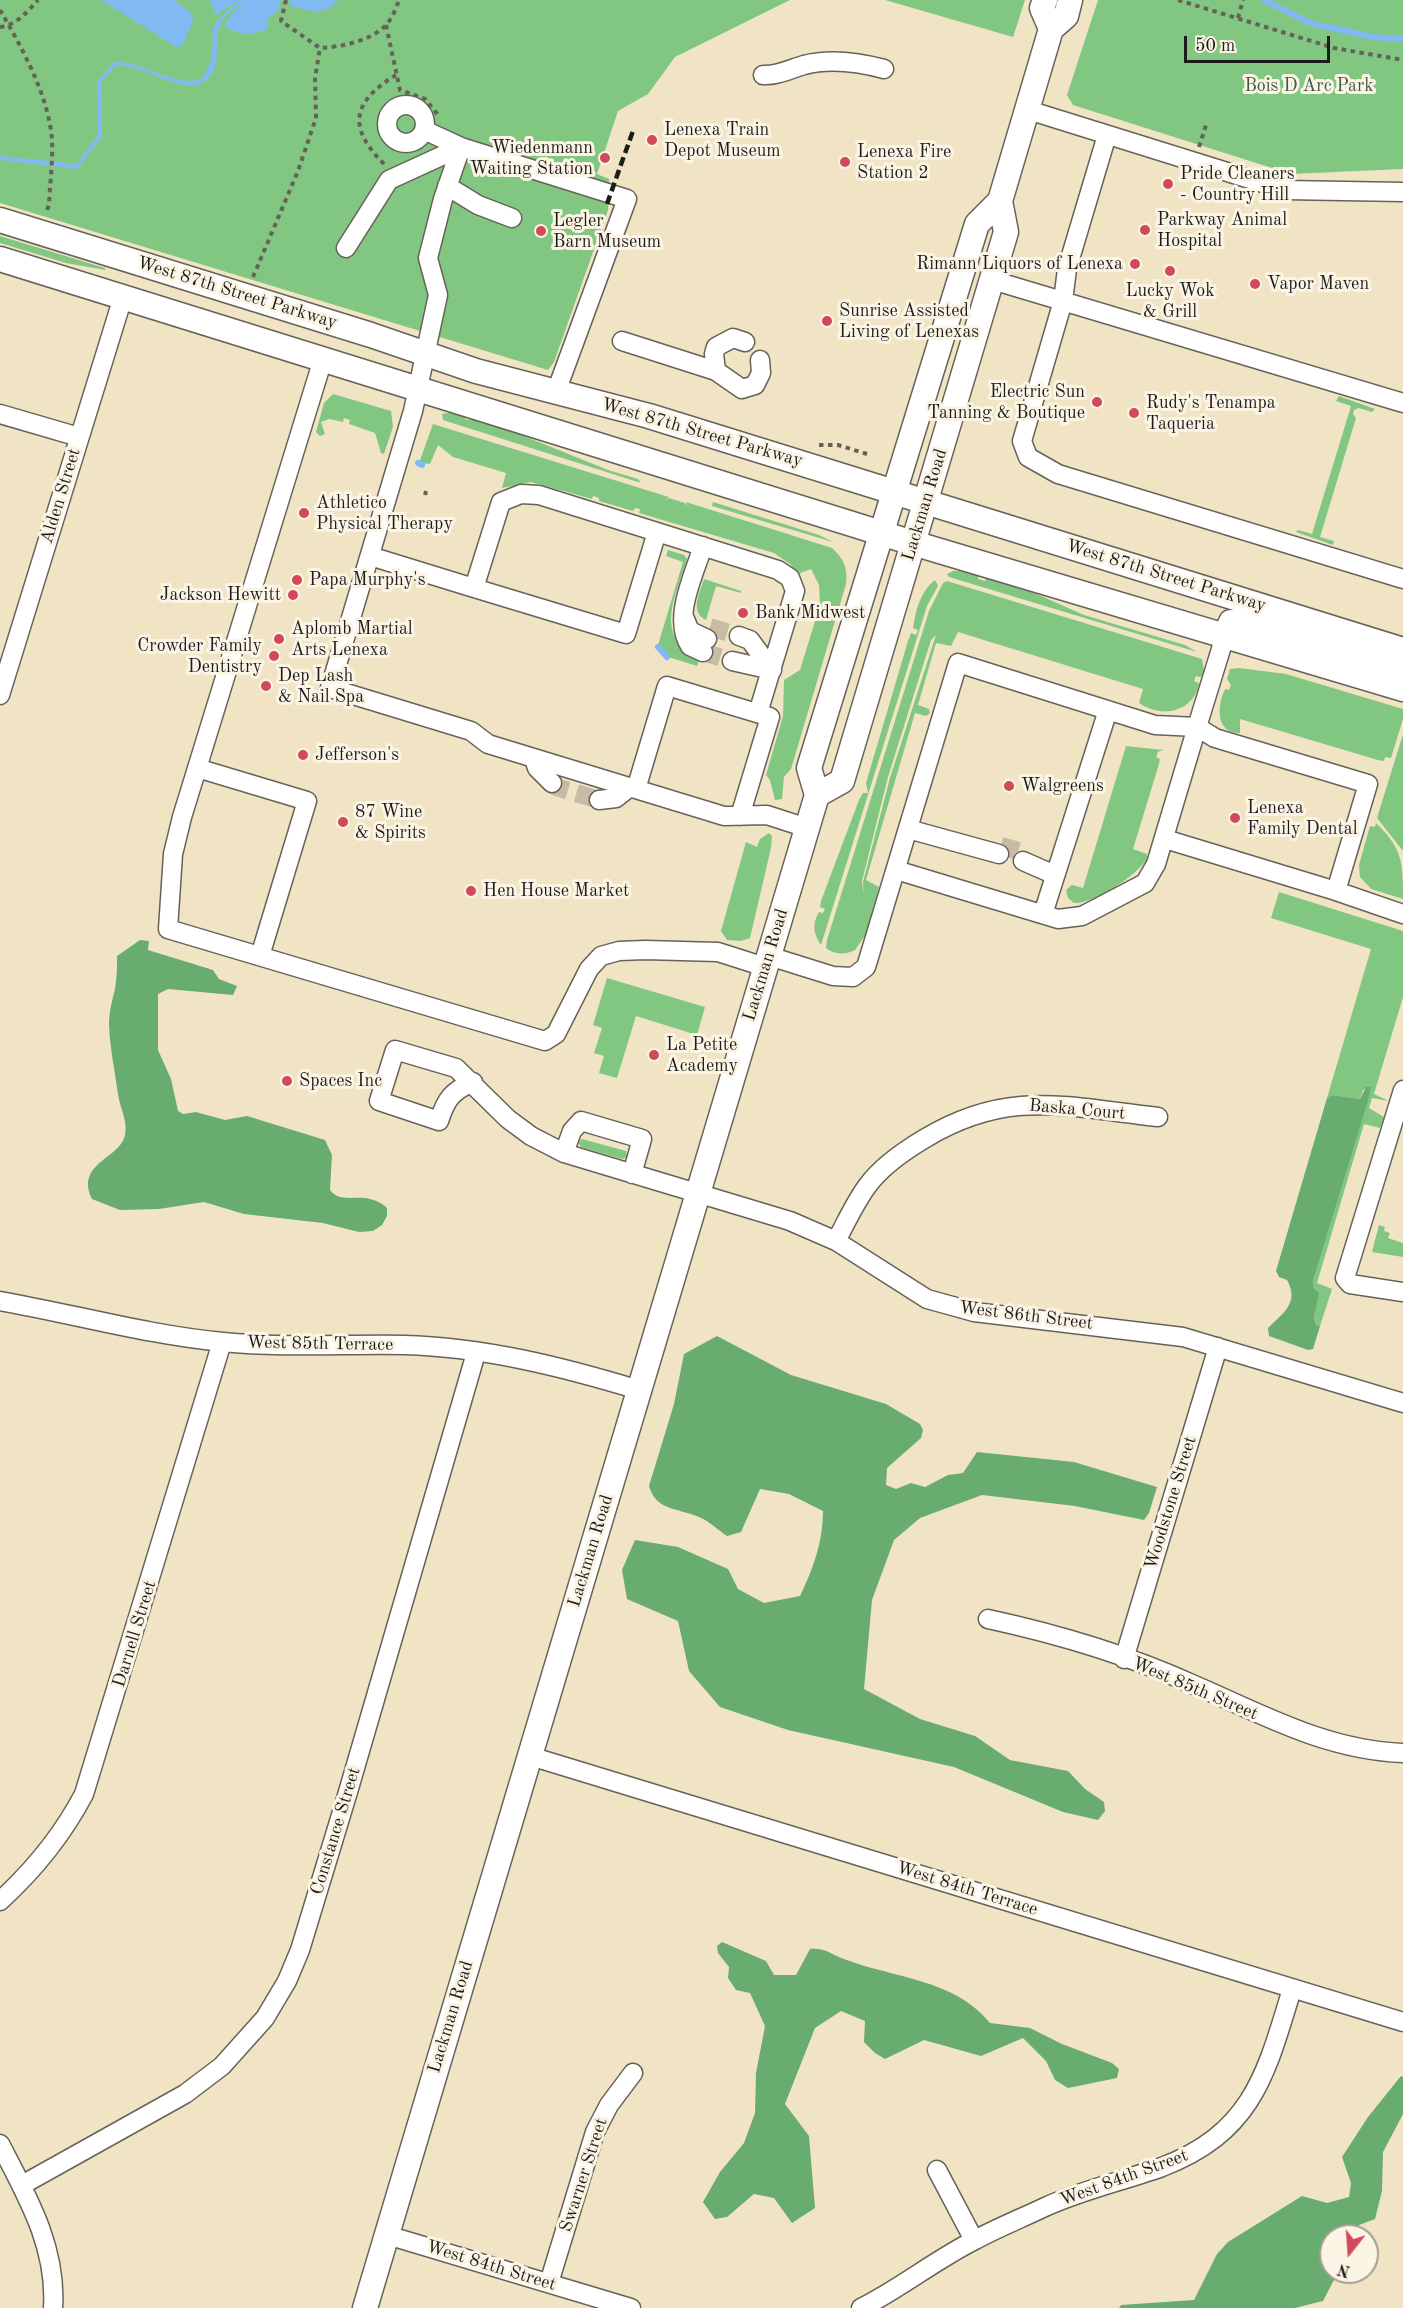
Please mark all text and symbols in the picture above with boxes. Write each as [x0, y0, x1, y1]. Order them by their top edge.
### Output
scale bar [1187, 24, 1332, 62]
text: 50 m [1195, 37, 1235, 55]
park label: Bois D Arc Park [1244, 75, 1374, 97]
place label: Lenexa Train Depot Museum [664, 119, 781, 162]
marker: Lenexa Train Depot Museum [645, 133, 659, 147]
place label: Wiedenmann Waiting Station [470, 137, 593, 180]
place label: Lenexa Fire Station 2 [857, 141, 951, 184]
marker: Wiedenmann Waiting Station [598, 151, 612, 165]
marker: Lenexa Fire Station 2 [838, 155, 852, 169]
place label: Pride Cleaners - Country Hill [1180, 163, 1294, 206]
marker: Pride Cleaners - Country Hill [1161, 177, 1175, 191]
place label: Parkway Animal Hospital [1157, 209, 1287, 252]
place label: Legler Barn Museum [553, 210, 661, 252]
marker: Parkway Animal Hospital [1138, 223, 1152, 237]
marker: Legler Barn Museum [534, 224, 548, 238]
street label: West 87th Street Parkway [134, 252, 340, 334]
place label: Rimann Liquors of Lenexa [916, 253, 1123, 275]
marker: Rimann Liquors of Lenexa [1128, 257, 1142, 271]
marker: Lucky Wok & Grill [1163, 264, 1177, 278]
place label: Vapor Maven [1267, 273, 1369, 295]
marker: Vapor Maven [1248, 277, 1262, 291]
place label: Lucky Wok & Grill [1125, 280, 1215, 322]
place label: Sunrise Assisted Living of Lenexas [839, 300, 979, 342]
marker: Sunrise Assisted Living of Lenexas [820, 314, 834, 328]
place label: Electric Sun Tanning & Boutique [927, 381, 1085, 424]
place label: Rudy's Tenampa Taqueria [1146, 392, 1276, 434]
street label: West 87th Street Parkway [599, 394, 805, 472]
marker: Electric Sun Tanning & Boutique [1090, 395, 1104, 409]
marker: Rudy's Tenampa Taqueria [1127, 406, 1141, 420]
street label: Alden Street [36, 446, 86, 546]
street label: Lackman Road [898, 446, 952, 564]
place label: Athletico Physical Therapy [316, 492, 453, 534]
marker: Athletico Physical Therapy [297, 506, 311, 520]
street label: West 87th Street Parkway [1063, 535, 1269, 617]
place label: Papa Murphy's [309, 569, 425, 591]
marker: Papa Murphy's [290, 573, 304, 587]
place label: Jackson Hewitt [160, 584, 281, 606]
marker: Jackson Hewitt [286, 588, 300, 602]
place label: Bank Midwest [755, 602, 865, 624]
marker: Bank Midwest [736, 606, 750, 620]
place label: Aplomb Martial Arts Lenexa [291, 618, 413, 660]
marker: Aplomb Martial Arts Lenexa [272, 632, 286, 646]
place label: Crowder Family Dentistry [137, 635, 262, 678]
marker: Crowder Family Dentistry [267, 649, 281, 663]
place label: Dep Lash & Nail Spa [278, 665, 364, 708]
marker: Dep Lash & Nail Spa [259, 679, 273, 693]
place label: Jefferson's [315, 744, 399, 766]
marker: Jefferson's [296, 748, 310, 762]
place label: Walgreens [1021, 775, 1104, 797]
marker: Walgreens [1002, 779, 1016, 793]
place label: Lenexa Family Dental [1247, 797, 1358, 840]
place label: 87 Wine & Spirits [355, 801, 426, 844]
marker: Lenexa Family Dental [1228, 811, 1242, 825]
marker: 87 Wine & Spirits [336, 815, 350, 829]
place label: Hen House Market [483, 880, 629, 902]
marker: Hen House Market [464, 884, 478, 898]
street label: Lackman Road [739, 906, 793, 1024]
place label: La Petite Academy [666, 1034, 738, 1076]
marker: La Petite Academy [647, 1048, 661, 1062]
place label: Spaces Inc [299, 1070, 382, 1092]
marker: Spaces Inc [280, 1074, 294, 1088]
street label: Baska Court [1028, 1095, 1126, 1125]
street label: West 86th Street [958, 1297, 1094, 1335]
street label: West 85th Terrace [247, 1332, 393, 1356]
street label: Woodstone Street [1140, 1434, 1202, 1572]
street label: Lackman Road [564, 1492, 618, 1610]
street label: Darnell Street [108, 1578, 162, 1690]
street label: West 85th Street [1129, 1653, 1261, 1725]
street label: Constance Street [306, 1765, 366, 1897]
street label: West 84th Terrace [894, 1857, 1040, 1921]
street label: Lackman Road [424, 1958, 478, 2076]
street label: Swarner Street [555, 2115, 613, 2235]
street label: West 84th Street [1057, 2145, 1191, 2211]
north arrow [1319, 2224, 1379, 2284]
street label: West 84th Street [423, 2236, 559, 2296]
text: N [1336, 2260, 1353, 2279]

